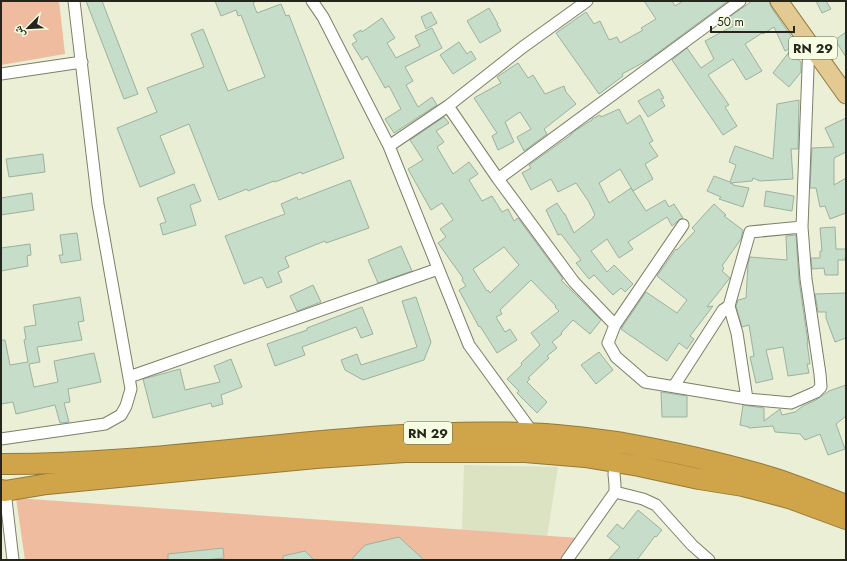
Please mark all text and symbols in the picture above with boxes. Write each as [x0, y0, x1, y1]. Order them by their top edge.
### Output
north arrow [8, 8, 48, 48]
scale bar [711, 8, 794, 34]
text: 50 m [717, 13, 744, 31]
text: ش [9, 23, 29, 41]
road number: RN 29 [789, 37, 837, 59]
road number: RN 29 [404, 422, 452, 444]

